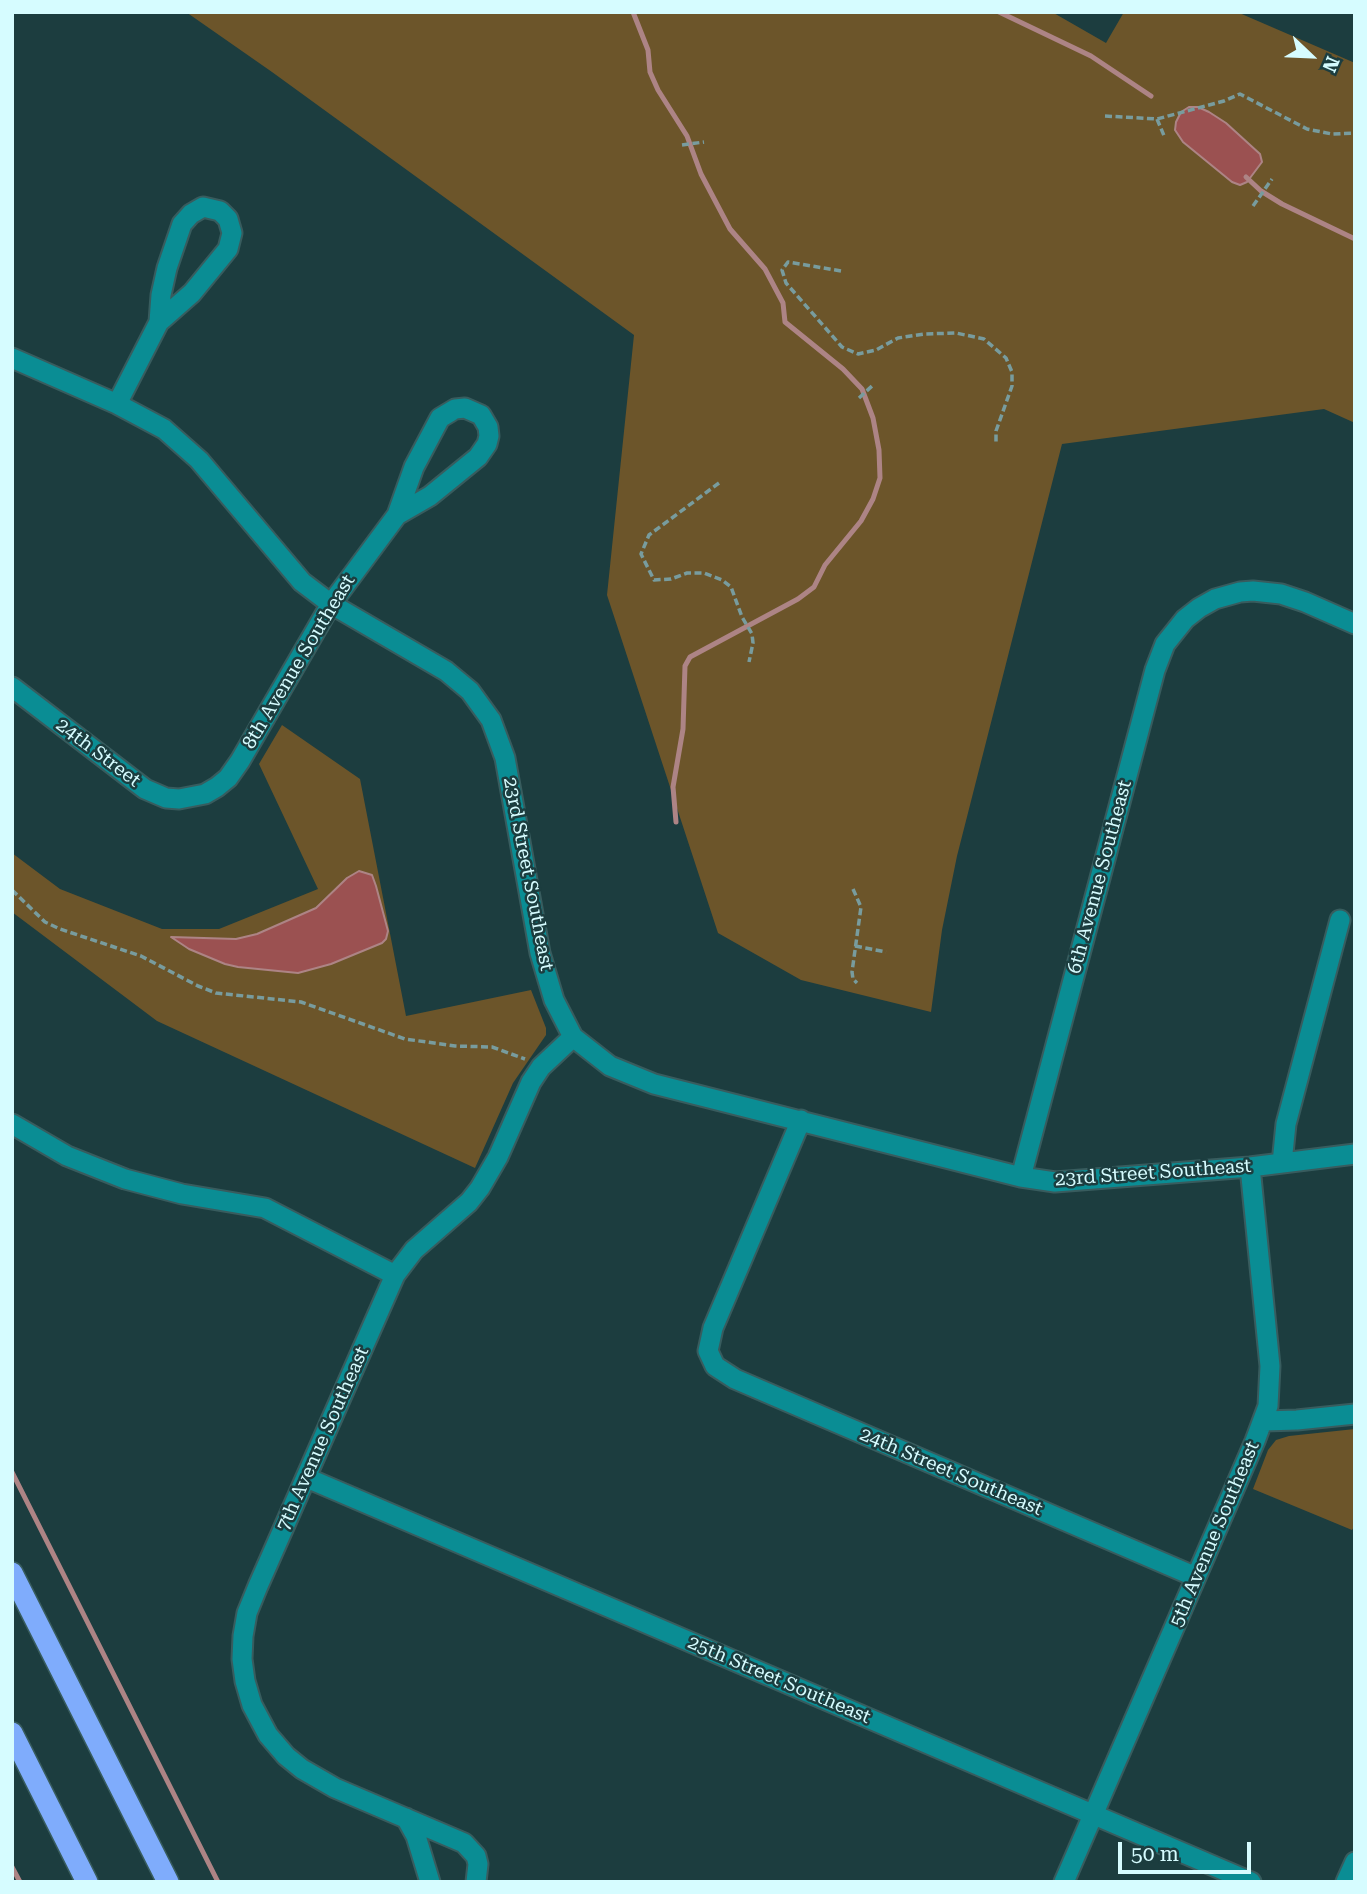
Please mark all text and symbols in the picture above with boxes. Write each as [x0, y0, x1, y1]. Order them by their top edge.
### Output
north arrow [1276, 21, 1346, 91]
text: N [1317, 53, 1344, 76]
street label: 8th Avenue Southeast [238, 571, 360, 753]
street label: 24th Street [51, 714, 145, 792]
street label: 23rd Street Southeast [498, 775, 558, 973]
street label: 6th Avenue Southeast [1063, 778, 1137, 976]
street label: 23rd Street Southeast [1054, 1155, 1252, 1191]
street label: 7th Avenue Southeast [272, 1343, 374, 1535]
street label: 24th Street Southeast [856, 1423, 1046, 1521]
street label: 5th Avenue Southeast [1166, 1438, 1264, 1630]
street label: 25th Street Southeast [684, 1631, 874, 1729]
scale bar [1122, 1828, 1255, 1872]
text: 50 m [1131, 1842, 1179, 1866]

